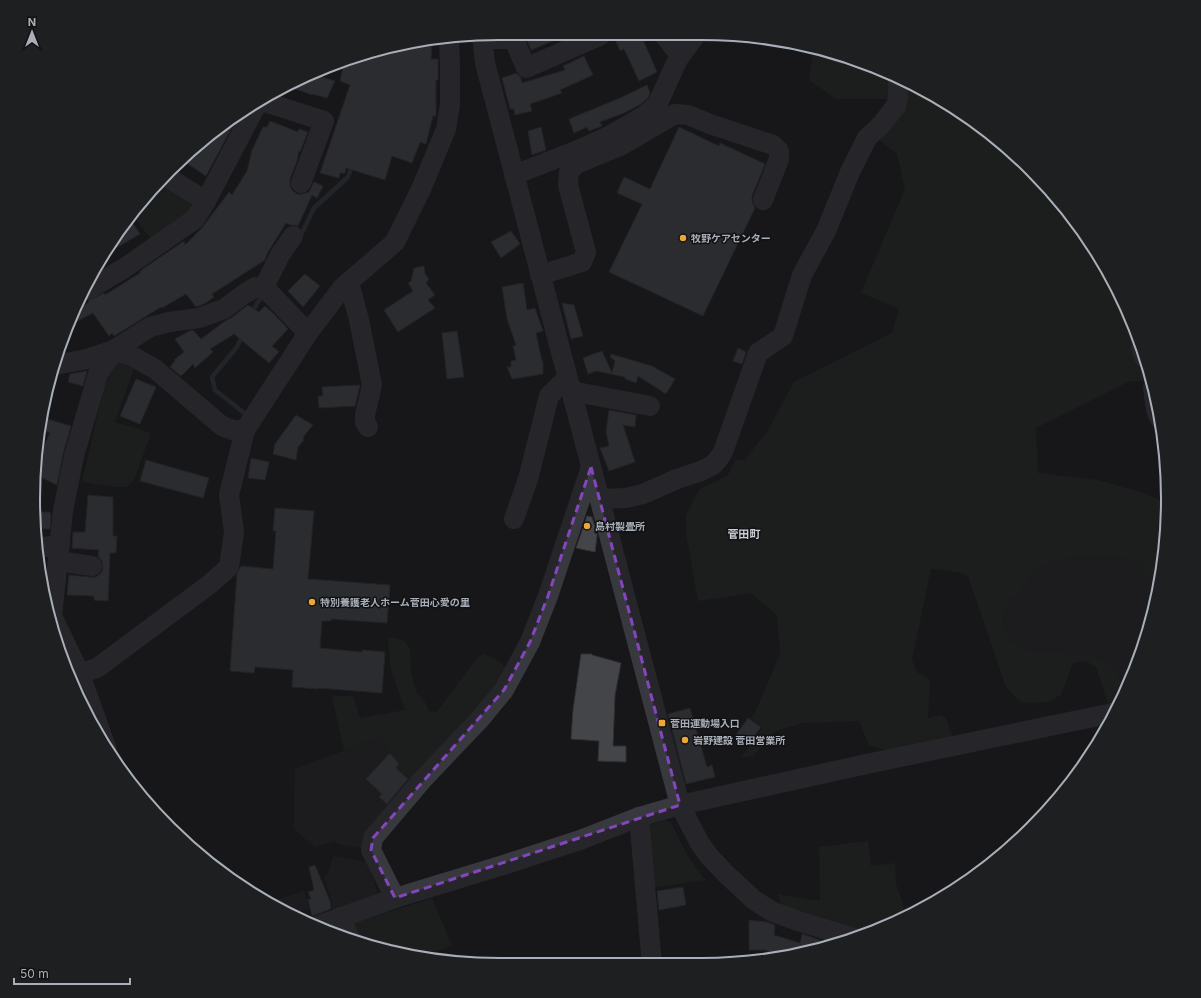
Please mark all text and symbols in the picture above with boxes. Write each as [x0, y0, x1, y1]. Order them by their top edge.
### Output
north arrow [12, 12, 52, 52]
text: N [28, 15, 36, 29]
place label: 牧野ケアセンター [691, 232, 771, 244]
marker: 牧野ケアセンター [678, 233, 688, 243]
place label: 島村製畳所 [595, 520, 645, 532]
marker: 島村製畳所 [582, 521, 592, 531]
district label: 菅田町 [728, 527, 761, 541]
place label: 特別養護老人ホーム菅田心愛の里 [320, 596, 470, 608]
marker: 特別養護老人ホーム菅田心愛の里 [307, 597, 317, 607]
place label: 菅田運動場入口 [670, 717, 740, 729]
marker: 菅田運動場入口 [657, 718, 667, 728]
place label: 岩野建設 菅田営業所 [693, 734, 785, 746]
marker: 岩野建設 菅田営業所 [680, 735, 690, 745]
scale bar [14, 960, 130, 986]
text: 50 m [20, 966, 49, 981]

